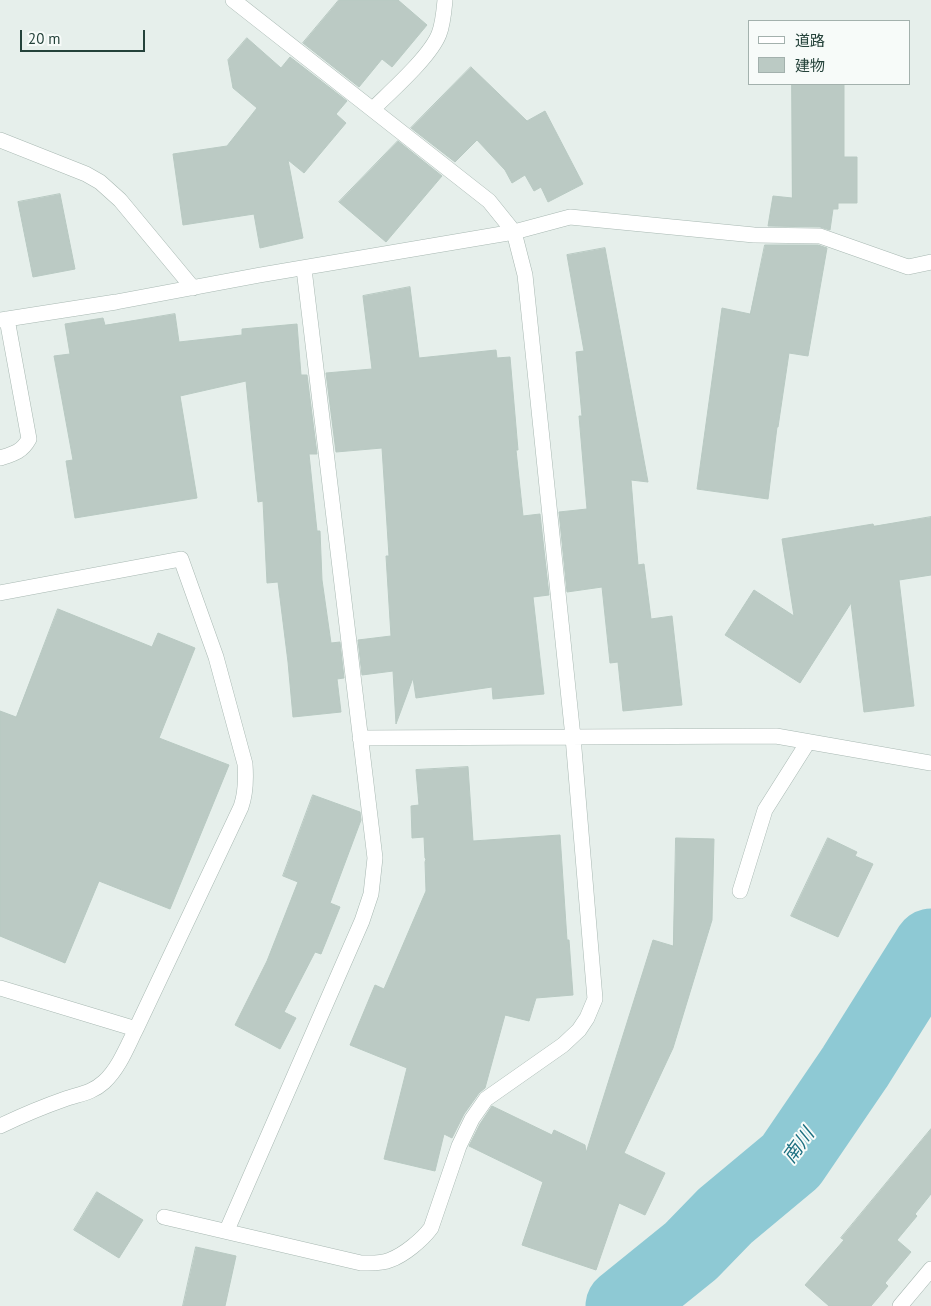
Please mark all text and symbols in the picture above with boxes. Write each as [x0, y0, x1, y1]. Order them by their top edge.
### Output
scale bar [22, 20, 148, 52]
legend [748, 20, 911, 85]
text: 20 m [28, 29, 61, 48]
text: 道路 [795, 31, 825, 50]
text: 建物 [795, 56, 825, 75]
water label: 南川 [779, 1124, 819, 1168]

